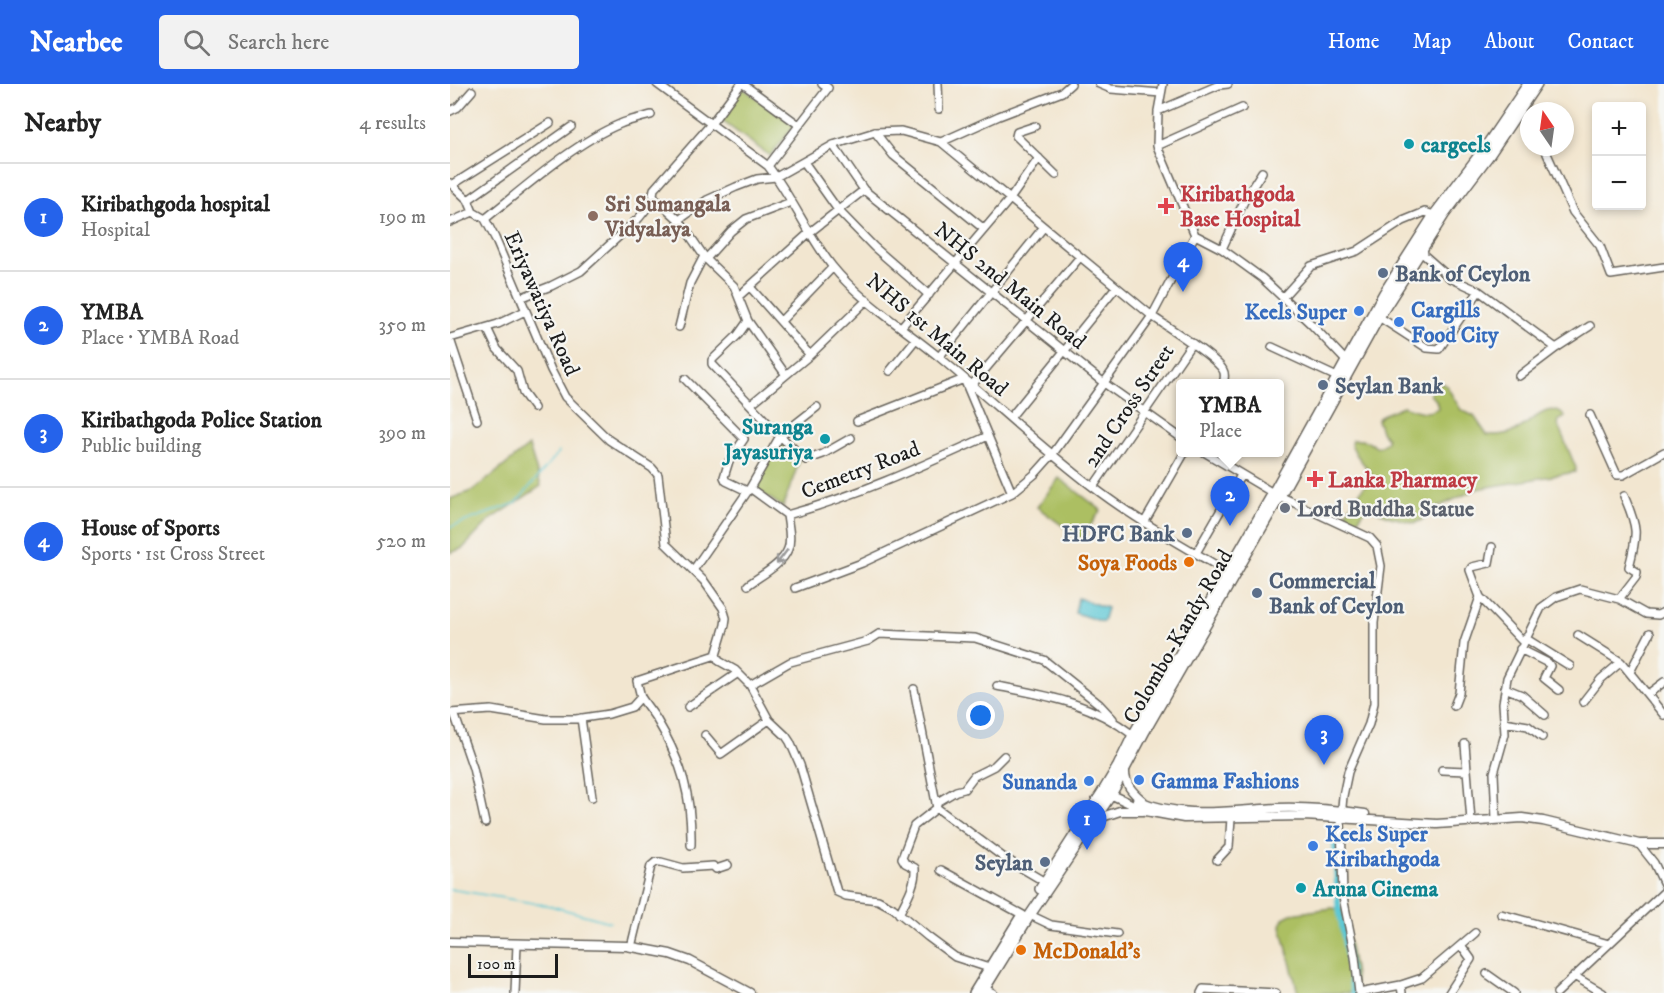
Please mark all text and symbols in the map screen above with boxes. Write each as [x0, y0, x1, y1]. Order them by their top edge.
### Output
search box [159, 15, 579, 69]
text: Nearbee [30, 25, 123, 60]
icon: search [180, 26, 213, 59]
text: Search here [228, 29, 329, 56]
text: Home [1328, 29, 1380, 55]
text: Map [1413, 29, 1451, 55]
text: About [1484, 29, 1535, 55]
text: Contact [1568, 29, 1634, 55]
north arrow [1520, 102, 1574, 156]
map controls [1592, 102, 1646, 210]
button: + [1592, 102, 1646, 156]
text: Nearby [24, 107, 101, 140]
text: 4 results [359, 111, 426, 136]
place label: cargeels [1421, 132, 1492, 159]
marker: cargeels [1402, 137, 1416, 151]
button: − [1592, 156, 1646, 210]
place label: Kiribathgoda Base Hospital [1180, 181, 1301, 233]
text: Kiribathgoda hospital [81, 191, 270, 218]
place label: Sri Sumangala Vidyalaya [604, 191, 731, 243]
marker: Kiribathgoda Base Hospital [1157, 197, 1175, 215]
text: 1 [40, 205, 47, 230]
text: 190 m [379, 205, 426, 230]
marker: Sri Sumangala Vidyalaya [586, 209, 600, 223]
street label: NHS 2nd Main Road [929, 217, 1091, 356]
text: Hospital [81, 218, 150, 243]
street label: Eriyawatiya Road [498, 227, 586, 380]
pin: 4 [1164, 242, 1202, 292]
place label: Bank of Ceylon [1395, 261, 1531, 288]
marker: Bank of Ceylon [1376, 266, 1390, 280]
street label: NHS 1st Main Road [861, 268, 1013, 402]
place label: Cargills Food City [1411, 297, 1499, 349]
text: YMBA [81, 299, 143, 326]
place label: Keels Super [1244, 299, 1348, 326]
marker: Keels Super [1352, 304, 1366, 318]
text: 2 [39, 313, 48, 338]
text: 350 m [379, 313, 426, 338]
marker: Cargills Food City [1392, 315, 1406, 329]
text: Place · YMBA Road [81, 326, 239, 351]
street label: 2nd Cross Street [1078, 339, 1180, 473]
place label: Seylan Bank [1335, 373, 1445, 400]
marker: Seylan Bank [1316, 378, 1330, 392]
popup [1176, 379, 1284, 457]
text: YMBA [1199, 392, 1261, 419]
text: Kiribathgoda Police Station [81, 407, 322, 434]
place label: Suranga Jayasuriya [721, 414, 814, 466]
text: Place [1199, 419, 1242, 444]
text: 3 [40, 421, 47, 446]
text: 390 m [378, 421, 426, 446]
marker: Suranga Jayasuriya [818, 432, 832, 446]
text: Public building [81, 434, 201, 459]
street label: Cemetry Road [797, 435, 924, 505]
place label: Lanka Pharmacy [1328, 467, 1478, 494]
marker: Lanka Pharmacy [1306, 470, 1324, 488]
pin: 2 [1210, 476, 1250, 526]
place label: Lord Buddha Statue [1297, 496, 1474, 523]
marker: Lord Buddha Statue [1278, 501, 1292, 515]
text: House of Sports [81, 515, 220, 542]
place label: HDFC Bank [1062, 521, 1176, 548]
marker: HDFC Bank [1180, 526, 1194, 540]
text: 4 [38, 529, 49, 554]
text: 520 m [376, 529, 426, 554]
text: Sports · 1st Cross Street [81, 542, 265, 567]
street label: Colombo-Kandy Road [1117, 545, 1239, 729]
one-way arrow [776, 548, 788, 564]
place label: Soya Foods [1078, 550, 1178, 577]
marker: Soya Foods [1182, 555, 1196, 569]
place label: Commercial Bank of Ceylon [1269, 568, 1405, 620]
marker: Commercial Bank of Ceylon [1250, 586, 1264, 600]
your location [966, 701, 995, 730]
pin: 3 [1304, 716, 1344, 765]
place label: Gamma Fashions [1151, 768, 1300, 795]
place label: Sunanda [1002, 769, 1078, 796]
marker: Gamma Fashions [1132, 773, 1146, 787]
marker: Sunanda [1082, 774, 1096, 788]
pin: 1 [1068, 800, 1106, 850]
place label: Keels Super Kiribathgoda [1325, 821, 1441, 873]
marker: Keels Super Kiribathgoda [1306, 839, 1320, 853]
place label: Seylan [975, 850, 1034, 877]
marker: Seylan [1038, 855, 1052, 869]
place label: Aruna Cinema [1312, 876, 1439, 903]
marker: Aruna Cinema [1294, 881, 1308, 895]
place label: McDonald's [1033, 938, 1141, 965]
marker: McDonald's [1014, 943, 1028, 957]
scale bar [468, 951, 558, 978]
text: 100 m [477, 954, 516, 974]

